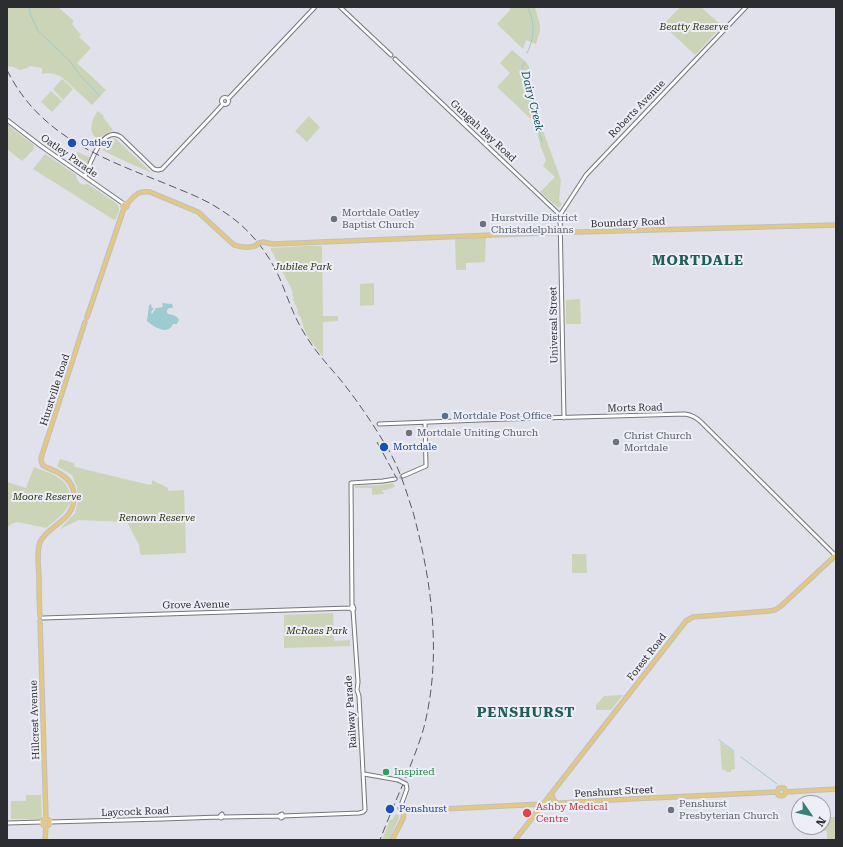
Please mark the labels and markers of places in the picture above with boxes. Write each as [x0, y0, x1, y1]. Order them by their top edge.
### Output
marker: Oatley [66, 137, 78, 149]
place label: Oatley [81, 137, 112, 149]
place label: Mortdale Oatley Baptist Church [342, 207, 420, 230]
place label: Hurstville District Christadelphians [491, 212, 577, 236]
marker: Mortdale Oatley Baptist Church [329, 214, 339, 224]
marker: Hurstville District Christadelphians [478, 219, 488, 229]
place label: Mortdale Post Office [453, 410, 552, 422]
marker: Mortdale Post Office [440, 411, 450, 421]
place label: Mortdale Uniting Church [417, 427, 538, 439]
marker: Mortdale Uniting Church [404, 428, 414, 438]
place label: Christ Church Mortdale [624, 430, 692, 454]
marker: Christ Church Mortdale [611, 437, 621, 447]
marker: Mortdale [378, 441, 390, 453]
place label: Mortdale [393, 441, 437, 453]
place label: Inspired [394, 766, 435, 778]
marker: Inspired [381, 767, 391, 777]
place label: Penshurst Presbyterian Church [679, 798, 779, 822]
place label: Ashby Medical Centre [536, 801, 608, 824]
marker: Penshurst [384, 803, 396, 815]
place label: Penshurst [399, 803, 447, 815]
marker: Penshurst Presbyterian Church [666, 805, 676, 815]
marker: Ashby Medical Centre [521, 807, 533, 819]

